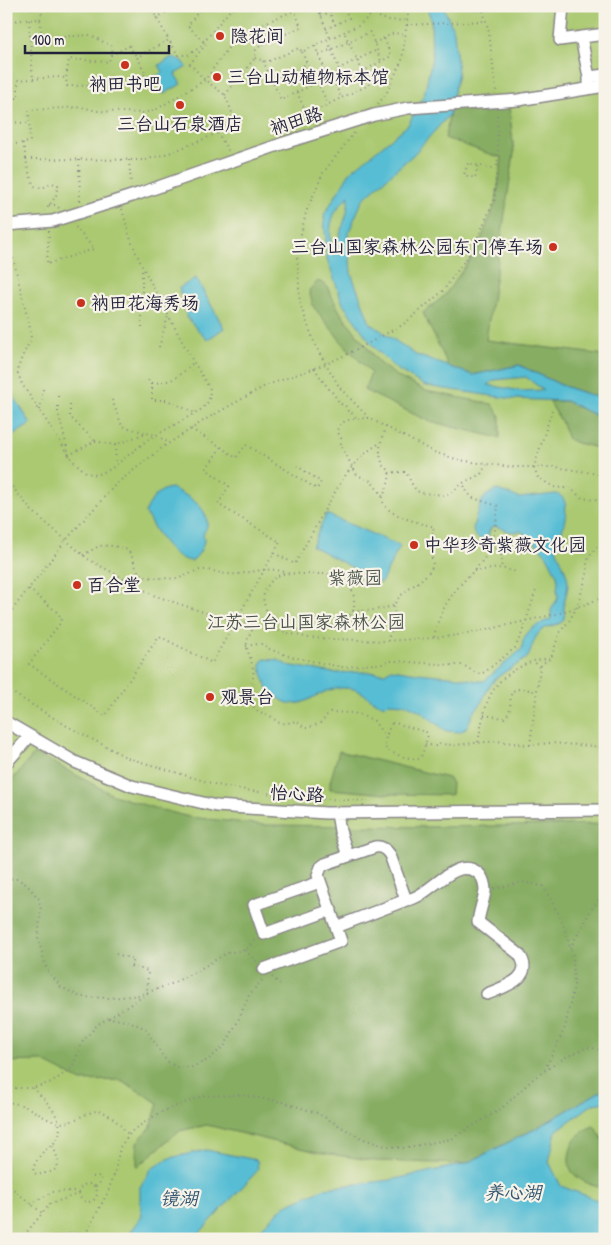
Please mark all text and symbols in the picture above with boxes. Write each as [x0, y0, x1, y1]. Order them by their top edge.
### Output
scale bar [25, 22, 169, 54]
place label: 隐花间 [230, 23, 284, 48]
text: 100 m [32, 29, 65, 50]
marker: 隐花间 [214, 30, 226, 42]
marker: 衲田书吧 [119, 59, 131, 71]
place label: 三台山动植物标本馆 [227, 64, 389, 89]
place label: 衲田书吧 [89, 71, 161, 96]
marker: 三台山动植物标本馆 [211, 71, 223, 83]
marker: 三台山石泉酒店 [174, 99, 186, 111]
street label: 衲田路 [266, 100, 325, 141]
place label: 三台山石泉酒店 [117, 111, 243, 136]
place label: 三台山国家森林公园东门停车场 [291, 234, 543, 259]
marker: 三台山国家森林公园东门停车场 [547, 241, 559, 253]
place label: 衲田花海秀场 [91, 290, 199, 315]
marker: 衲田花海秀场 [75, 297, 87, 309]
place label: 中华珍奇紫薇文化园 [424, 532, 586, 557]
marker: 中华珍奇紫薇文化园 [408, 539, 420, 551]
park label: 紫薇园 [328, 565, 382, 590]
place label: 百合堂 [87, 572, 141, 597]
marker: 百合堂 [71, 579, 83, 591]
park label: 江苏三台山国家森林公园 [207, 609, 405, 634]
place label: 观景台 [220, 684, 274, 709]
marker: 观景台 [204, 691, 216, 703]
street label: 怡心路 [269, 780, 325, 807]
water label: 养心湖 [484, 1179, 543, 1205]
water label: 镜湖 [160, 1185, 200, 1211]

